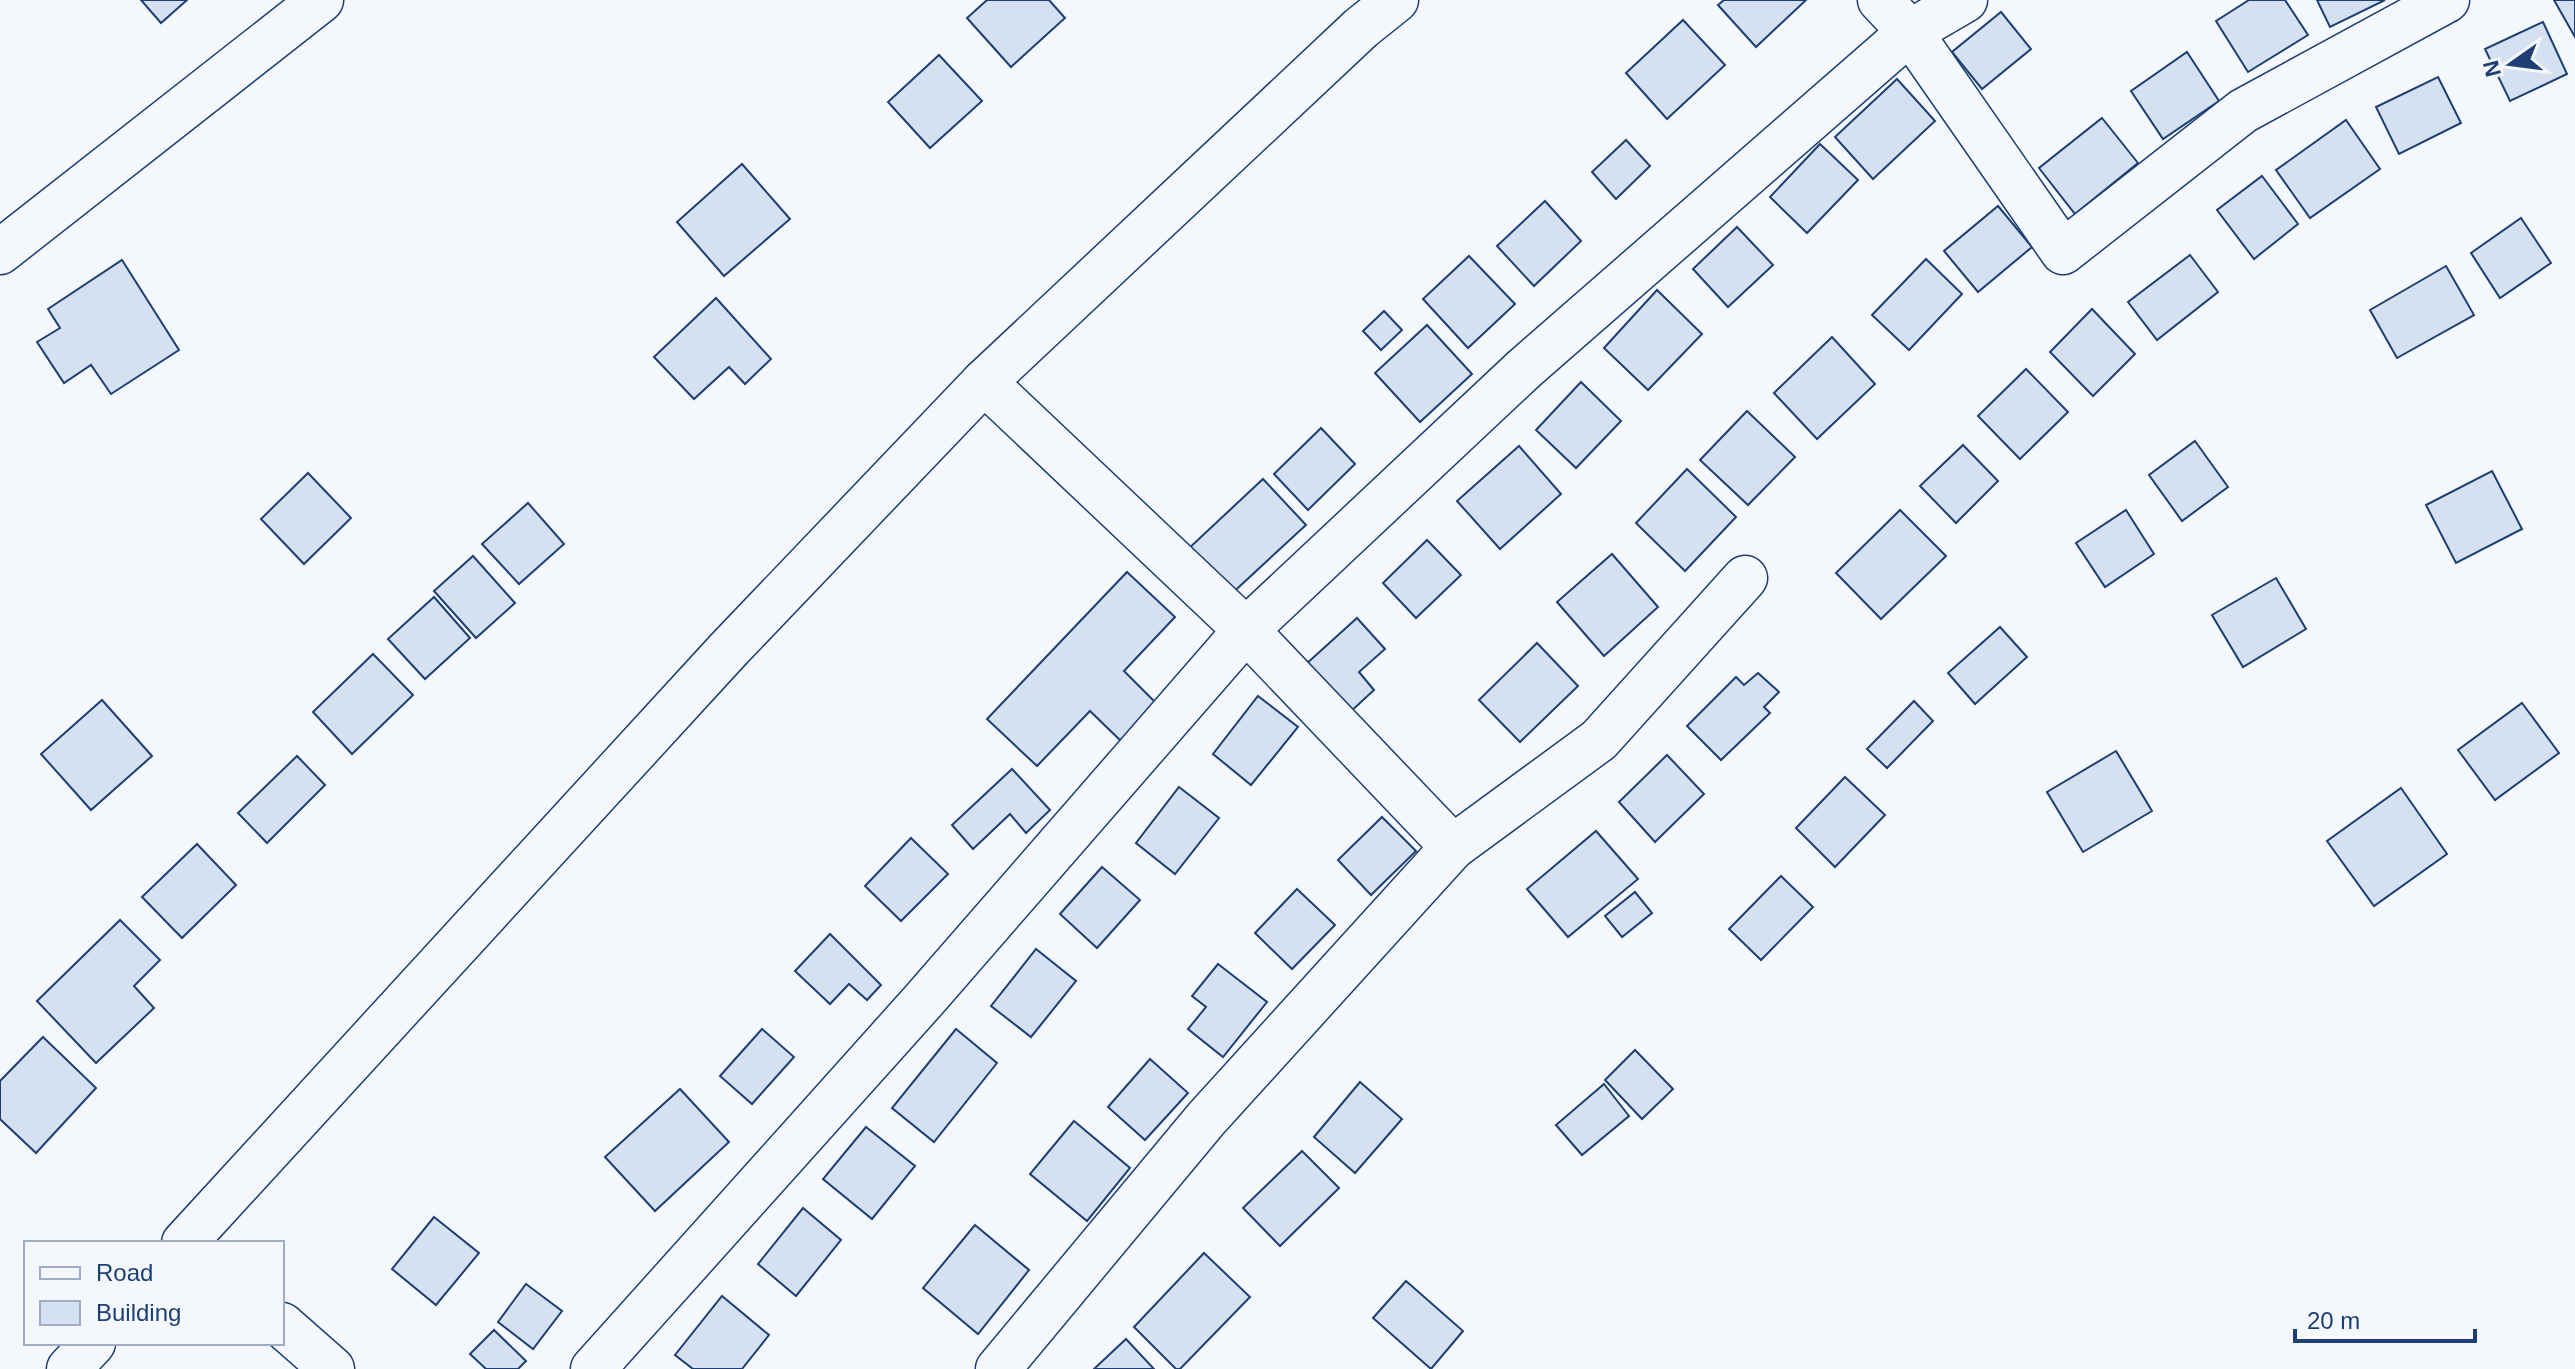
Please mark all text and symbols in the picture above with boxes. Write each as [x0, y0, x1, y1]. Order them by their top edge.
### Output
north arrow [2471, 24, 2551, 104]
text: N [2478, 58, 2506, 79]
legend [24, 1241, 284, 1345]
text: Road [96, 1259, 153, 1286]
scale bar [2295, 1293, 2475, 1343]
text: Building [96, 1299, 181, 1326]
text: 20 m [2307, 1307, 2360, 1334]

